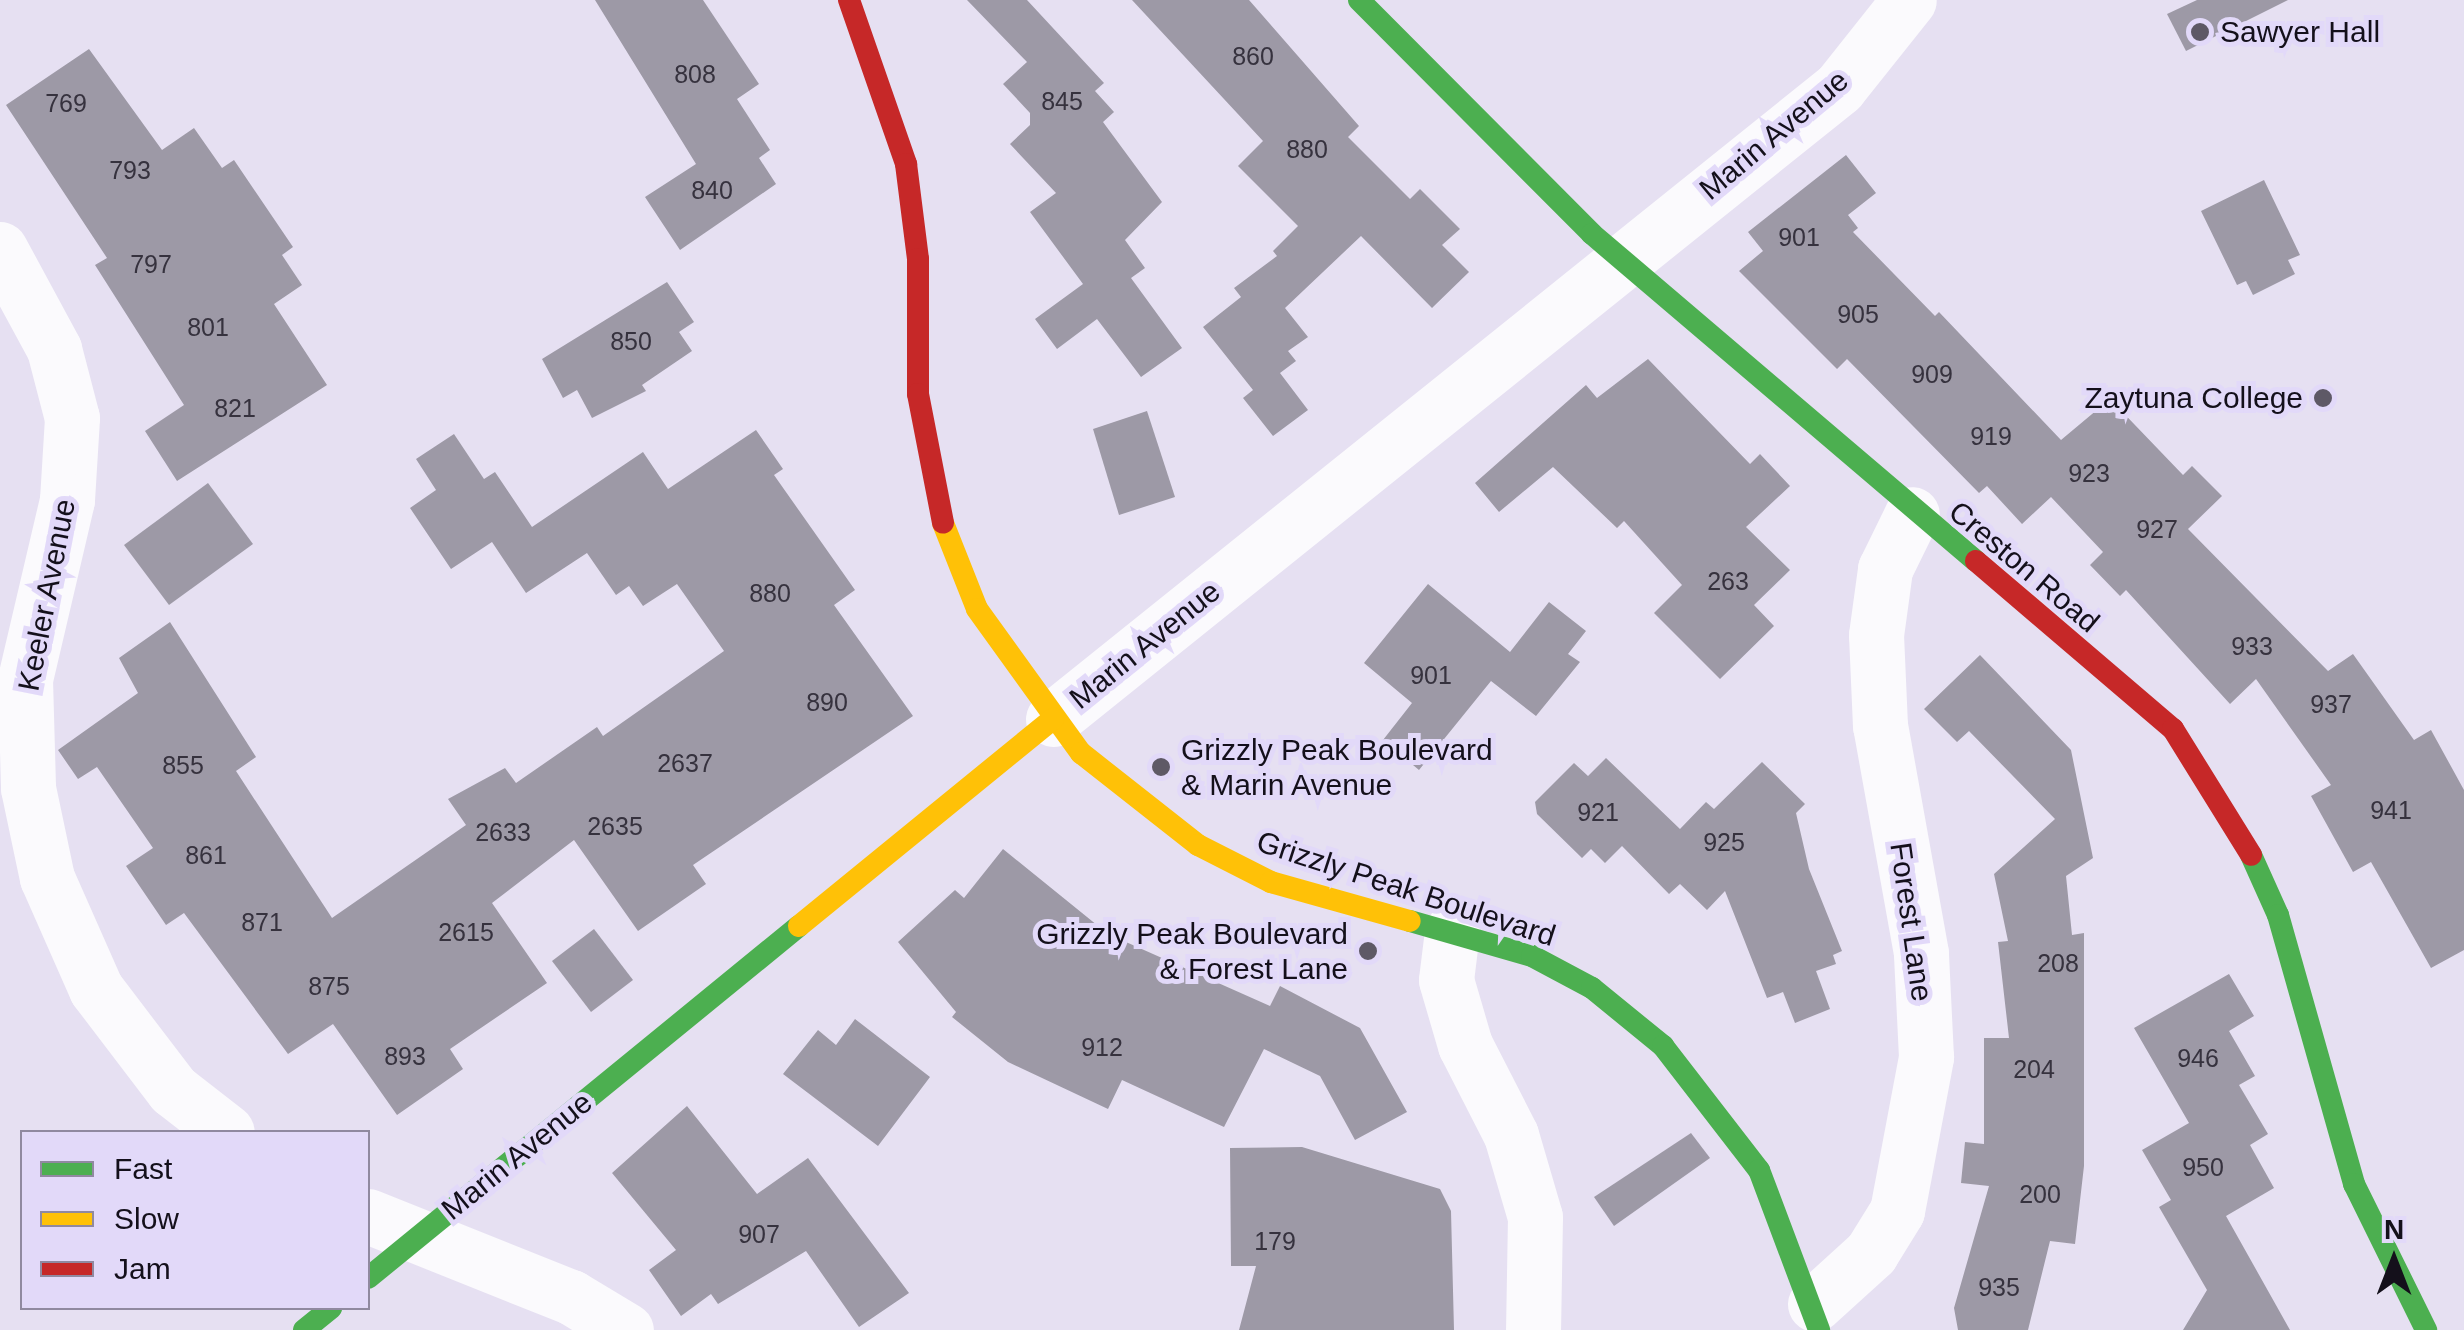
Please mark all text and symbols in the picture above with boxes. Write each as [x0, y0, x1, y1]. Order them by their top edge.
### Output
place label: Sawyer Hall [2220, 14, 2380, 50]
marker: Sawyer Hall [2189, 21, 2211, 43]
house number: 860 [1232, 41, 1274, 71]
house number: 808 [674, 59, 716, 89]
street label: Marin Avenue [1692, 62, 1856, 208]
house number: 845 [1041, 86, 1083, 116]
house number: 769 [45, 88, 87, 118]
house number: 880 [1286, 134, 1328, 164]
house number: 793 [109, 155, 151, 185]
house number: 840 [691, 175, 733, 205]
house number: 901 [1778, 222, 1820, 252]
house number: 797 [130, 249, 172, 279]
house number: 905 [1837, 299, 1879, 329]
house number: 801 [187, 312, 229, 342]
house number: 850 [610, 326, 652, 356]
house number: 909 [1911, 359, 1953, 389]
place label: Zaytuna College [2085, 380, 2303, 416]
marker: Zaytuna College [2312, 387, 2334, 409]
house number: 821 [214, 393, 256, 423]
house number: 919 [1970, 421, 2012, 451]
house number: 923 [2068, 458, 2110, 488]
street label: Creston Road [1942, 494, 2106, 640]
street label: Keeler Avenue [11, 495, 83, 695]
house number: 927 [2136, 514, 2178, 544]
house number: 263 [1707, 566, 1749, 596]
street label: Marin Avenue [1062, 573, 1228, 717]
house number: 880 [749, 578, 791, 608]
house number: 933 [2231, 631, 2273, 661]
house number: 901 [1410, 660, 1452, 690]
house number: 890 [806, 687, 848, 717]
house number: 937 [2310, 689, 2352, 719]
place label: Grizzly Peak Boulevard & Marin Avenue [1181, 732, 1493, 802]
house number: 2637 [657, 748, 713, 778]
house number: 855 [162, 750, 204, 780]
marker: Grizzly Peak Boulevard & Marin Avenue [1150, 756, 1172, 778]
house number: 941 [2370, 795, 2412, 825]
house number: 921 [1577, 797, 1619, 827]
house number: 2635 [587, 811, 643, 841]
house number: 2633 [475, 817, 531, 847]
street label: Grizzly Peak Boulevard [1252, 824, 1560, 954]
house number: 925 [1703, 827, 1745, 857]
house number: 861 [185, 840, 227, 870]
street label: Forest Lane [1882, 840, 1940, 1004]
house number: 871 [241, 907, 283, 937]
place label: Grizzly Peak Boulevard & Forest Lane [1036, 916, 1348, 986]
house number: 2615 [438, 917, 494, 947]
marker: Grizzly Peak Boulevard & Forest Lane [1357, 940, 1379, 962]
house number: 208 [2037, 948, 2079, 978]
house number: 875 [308, 971, 350, 1001]
house number: 912 [1081, 1032, 1123, 1062]
house number: 893 [384, 1041, 426, 1071]
house number: 946 [2177, 1043, 2219, 1073]
house number: 204 [2013, 1054, 2055, 1084]
street label: Marin Avenue [434, 1084, 600, 1228]
legend [20, 1130, 370, 1310]
text: Fast [114, 1152, 172, 1185]
house number: 950 [2182, 1152, 2224, 1182]
house number: 200 [2019, 1179, 2061, 1209]
text: Slow [114, 1202, 179, 1235]
north arrow [2344, 1210, 2444, 1310]
text: N [2384, 1214, 2404, 1245]
house number: 907 [738, 1219, 780, 1249]
house number: 179 [1254, 1226, 1296, 1256]
text: Jam [114, 1252, 171, 1285]
house number: 935 [1978, 1272, 2020, 1302]

